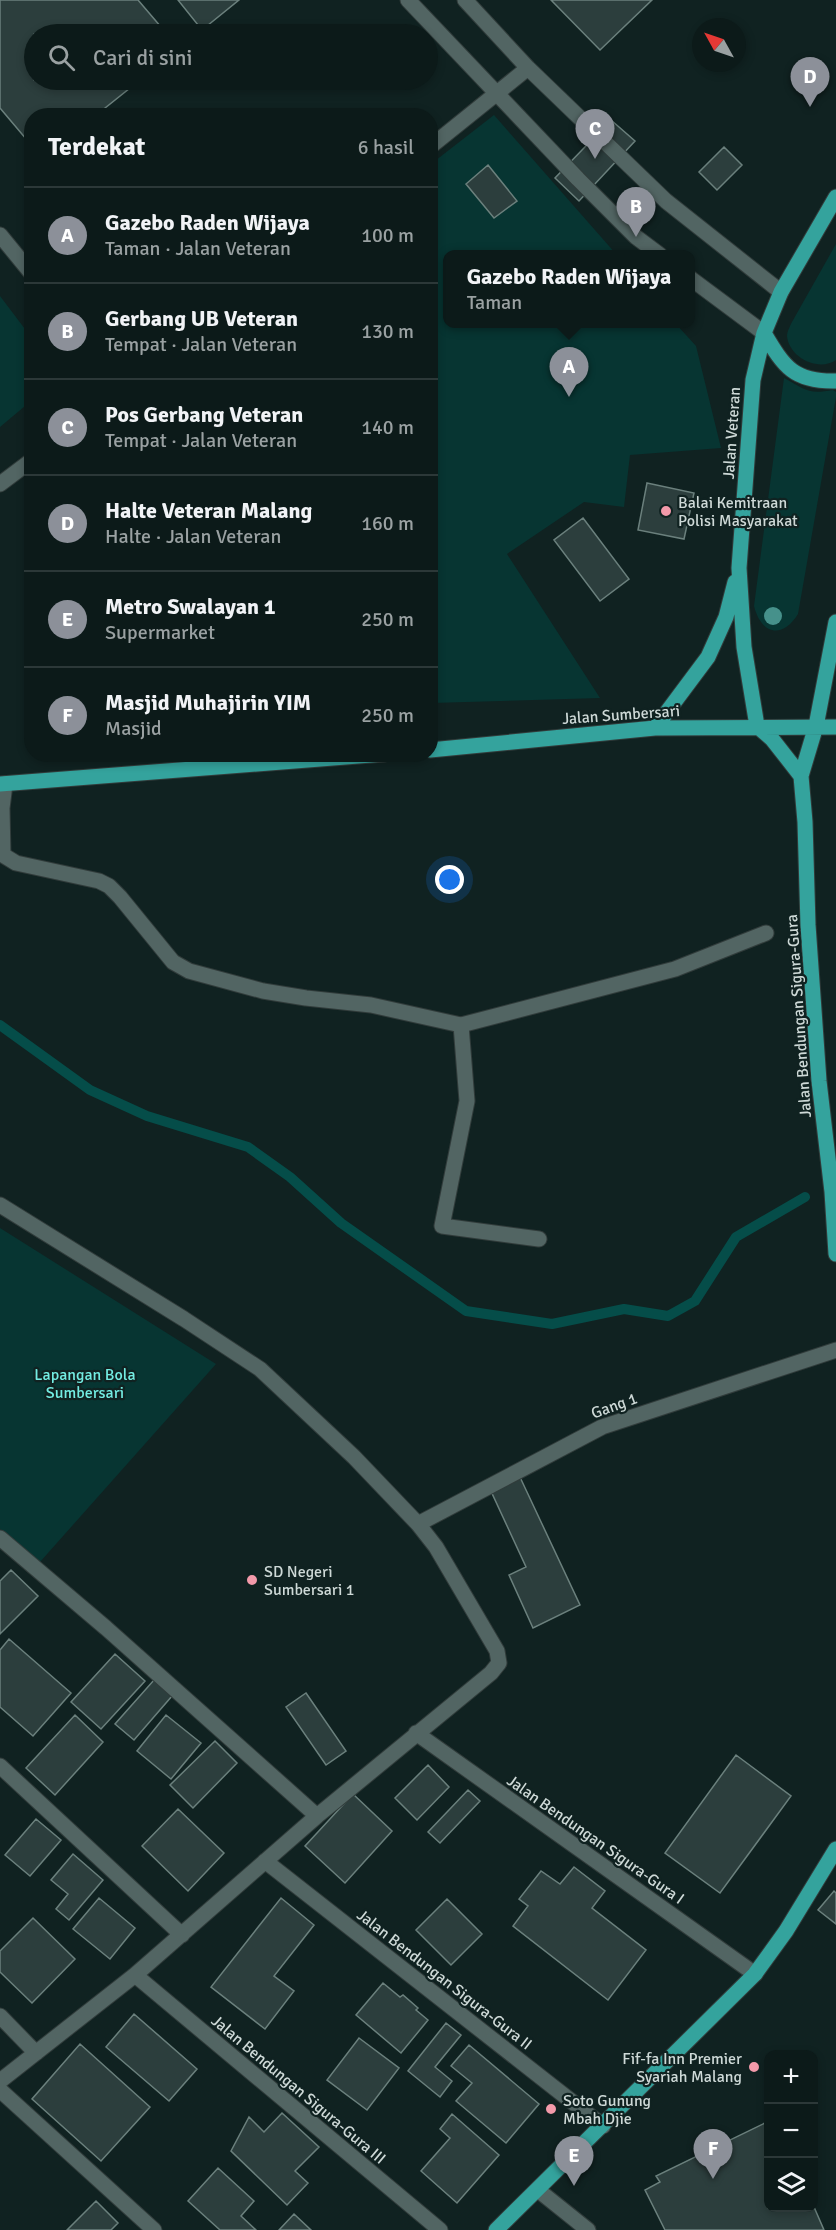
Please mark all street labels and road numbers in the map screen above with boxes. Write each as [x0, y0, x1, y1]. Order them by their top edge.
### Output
street label: Jalan Veteran [719, 386, 745, 480]
street label: Jalan Sumbersari [561, 701, 681, 729]
street label: Jalan Bendungan Sigura-Gura [782, 913, 816, 1118]
street label: Gang 1 [588, 1388, 640, 1424]
street label: Jalan Bendungan Sigura-Gura I [503, 1771, 688, 1909]
street label: Jalan Bendungan Sigura-Gura II [353, 1905, 536, 2054]
street label: Jalan Bendungan Sigura-Gura III [207, 2011, 390, 2169]

